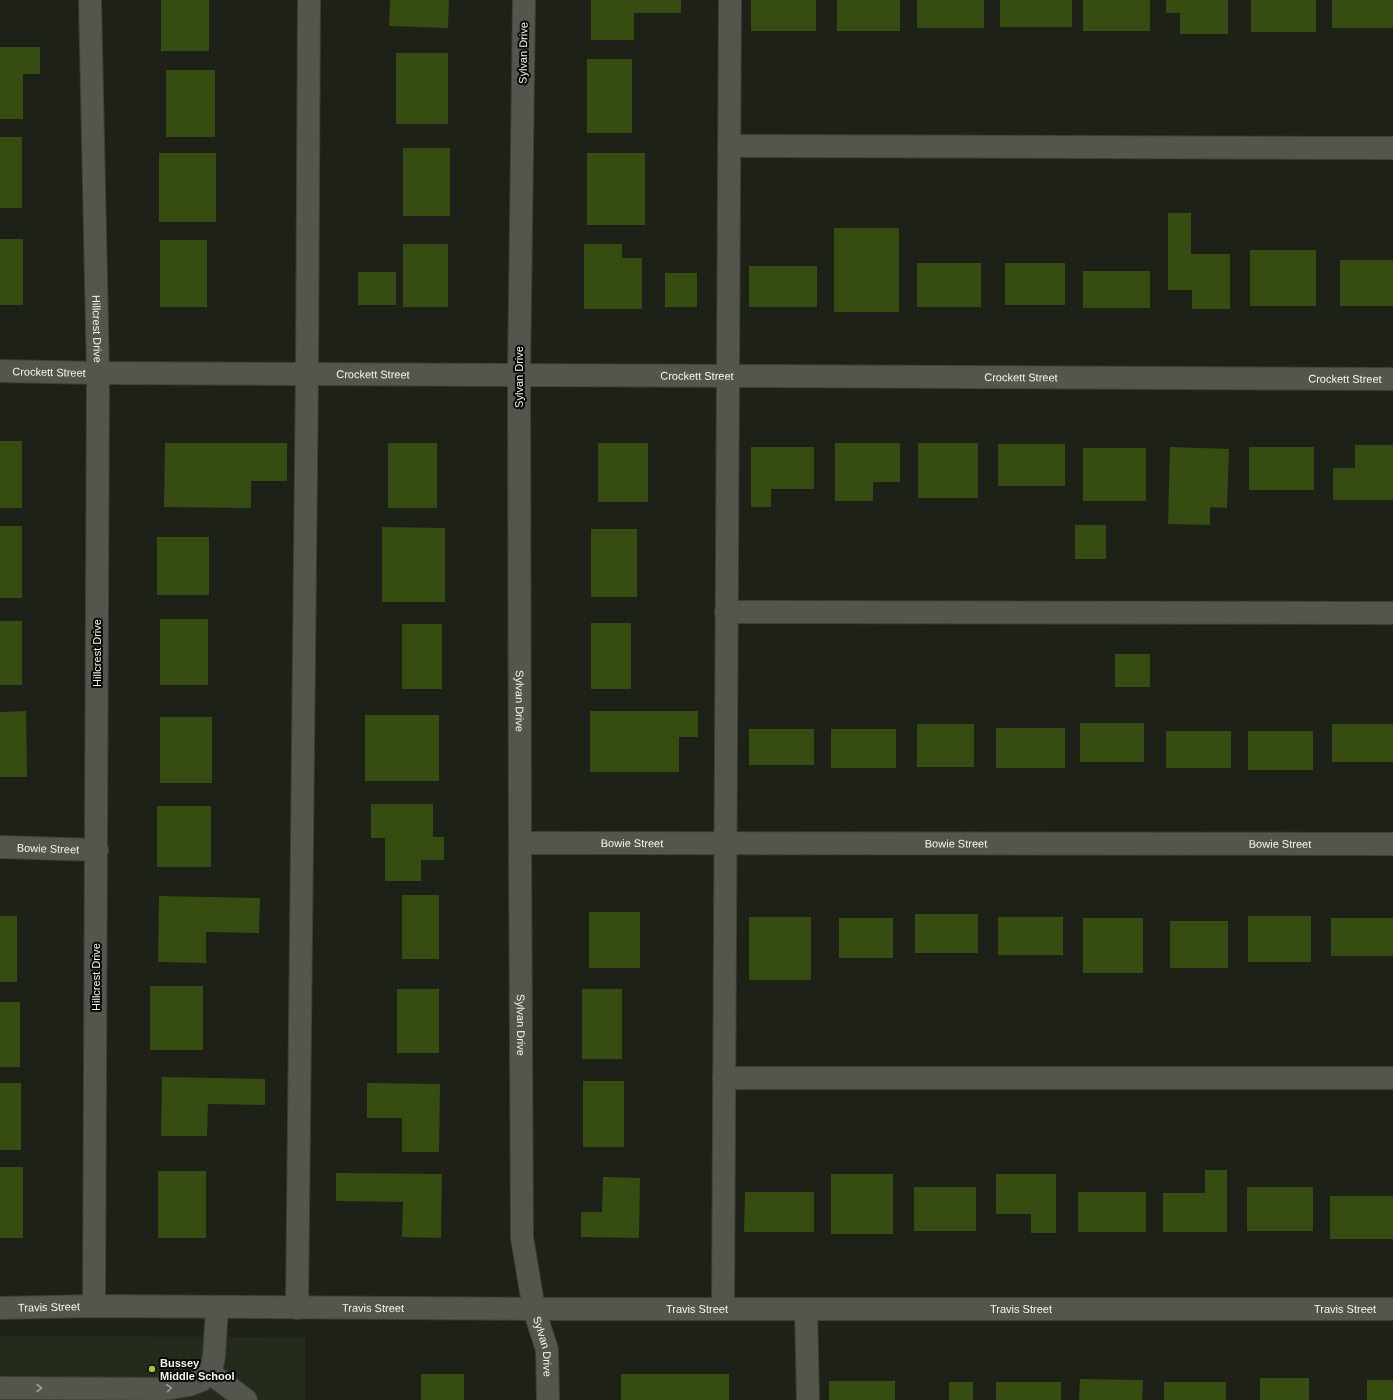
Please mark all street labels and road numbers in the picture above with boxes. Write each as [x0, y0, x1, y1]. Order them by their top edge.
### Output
street label: Sylvan Drive [516, 22, 530, 84]
street label: Hillcrest Drive [90, 295, 104, 363]
street label: Sylvan Drive [513, 346, 525, 408]
street label: Crockett Street [12, 365, 86, 379]
street label: Crockett Street [336, 368, 410, 380]
street label: Crockett Street [660, 370, 734, 382]
street label: Crockett Street [984, 371, 1058, 383]
street label: Crockett Street [1308, 373, 1382, 385]
street label: Hillcrest Drive [91, 619, 103, 687]
street label: Sylvan Drive [514, 670, 526, 732]
street label: Bowie Street [601, 837, 663, 849]
street label: Bowie Street [925, 837, 987, 850]
street label: Bowie Street [1249, 838, 1311, 850]
street label: Bowie Street [17, 842, 79, 855]
street label: Hillcrest Drive [90, 943, 102, 1011]
street label: Sylvan Drive [515, 994, 527, 1056]
street label: Travis Street [18, 1300, 80, 1314]
street label: Travis Street [342, 1302, 404, 1314]
street label: Travis Street [666, 1303, 728, 1315]
street label: Travis Street [990, 1303, 1052, 1315]
street label: Travis Street [1314, 1303, 1376, 1315]
street label: Sylvan Drive [531, 1315, 554, 1377]

